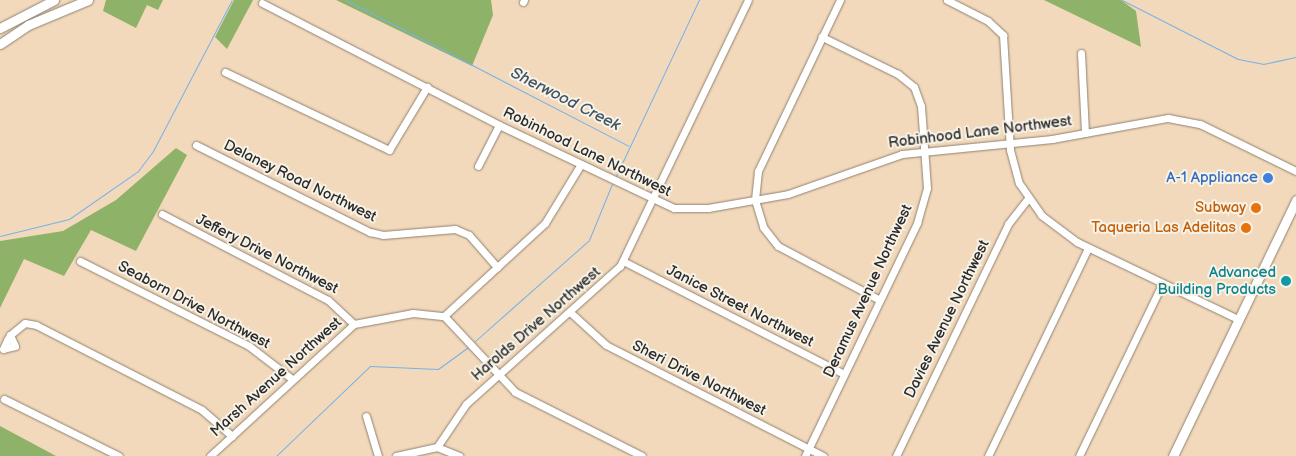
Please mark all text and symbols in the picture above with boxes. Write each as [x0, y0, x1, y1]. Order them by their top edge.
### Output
water label: Sherwood Creek [507, 64, 623, 136]
street label: Robinhood Lane Northwest [500, 103, 674, 201]
street label: Robinhood Lane Northwest [887, 112, 1073, 152]
street label: Delaney Road Northwest [220, 136, 380, 226]
place label: A-1 Appliance [1166, 169, 1258, 187]
marker: A-1 Appliance [1262, 172, 1274, 184]
place label: Subway [1195, 199, 1246, 217]
street label: Deramus Avenue Northwest [820, 202, 916, 380]
marker: Subway [1250, 202, 1262, 214]
street label: Jeffery Drive Northwest [192, 210, 342, 298]
place label: Taqueria Las Adelitas [1091, 219, 1236, 237]
marker: Taqueria Las Adelitas [1240, 222, 1252, 234]
street label: Davies Avenue Northwest [901, 237, 993, 401]
street label: Seaborn Drive Northwest [115, 257, 273, 353]
street label: Janice Street Northwest [663, 261, 817, 351]
street label: Harolds Drive Northwest [468, 263, 604, 385]
place label: Advanced Building Products [1157, 263, 1276, 298]
marker: Advanced Building Products [1280, 275, 1292, 287]
street label: Marsh Avenue Northwest [207, 313, 345, 441]
street label: Sheri Drive Northwest [629, 336, 769, 420]

